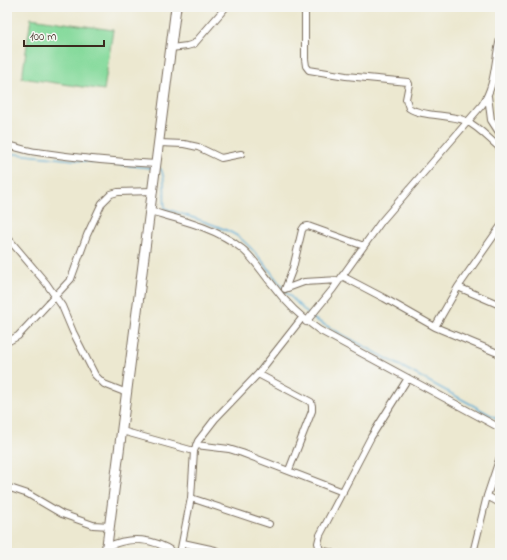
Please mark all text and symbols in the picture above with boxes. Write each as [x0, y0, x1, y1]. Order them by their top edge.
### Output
scale bar [24, 22, 104, 48]
text: 100 m [30, 28, 57, 46]

